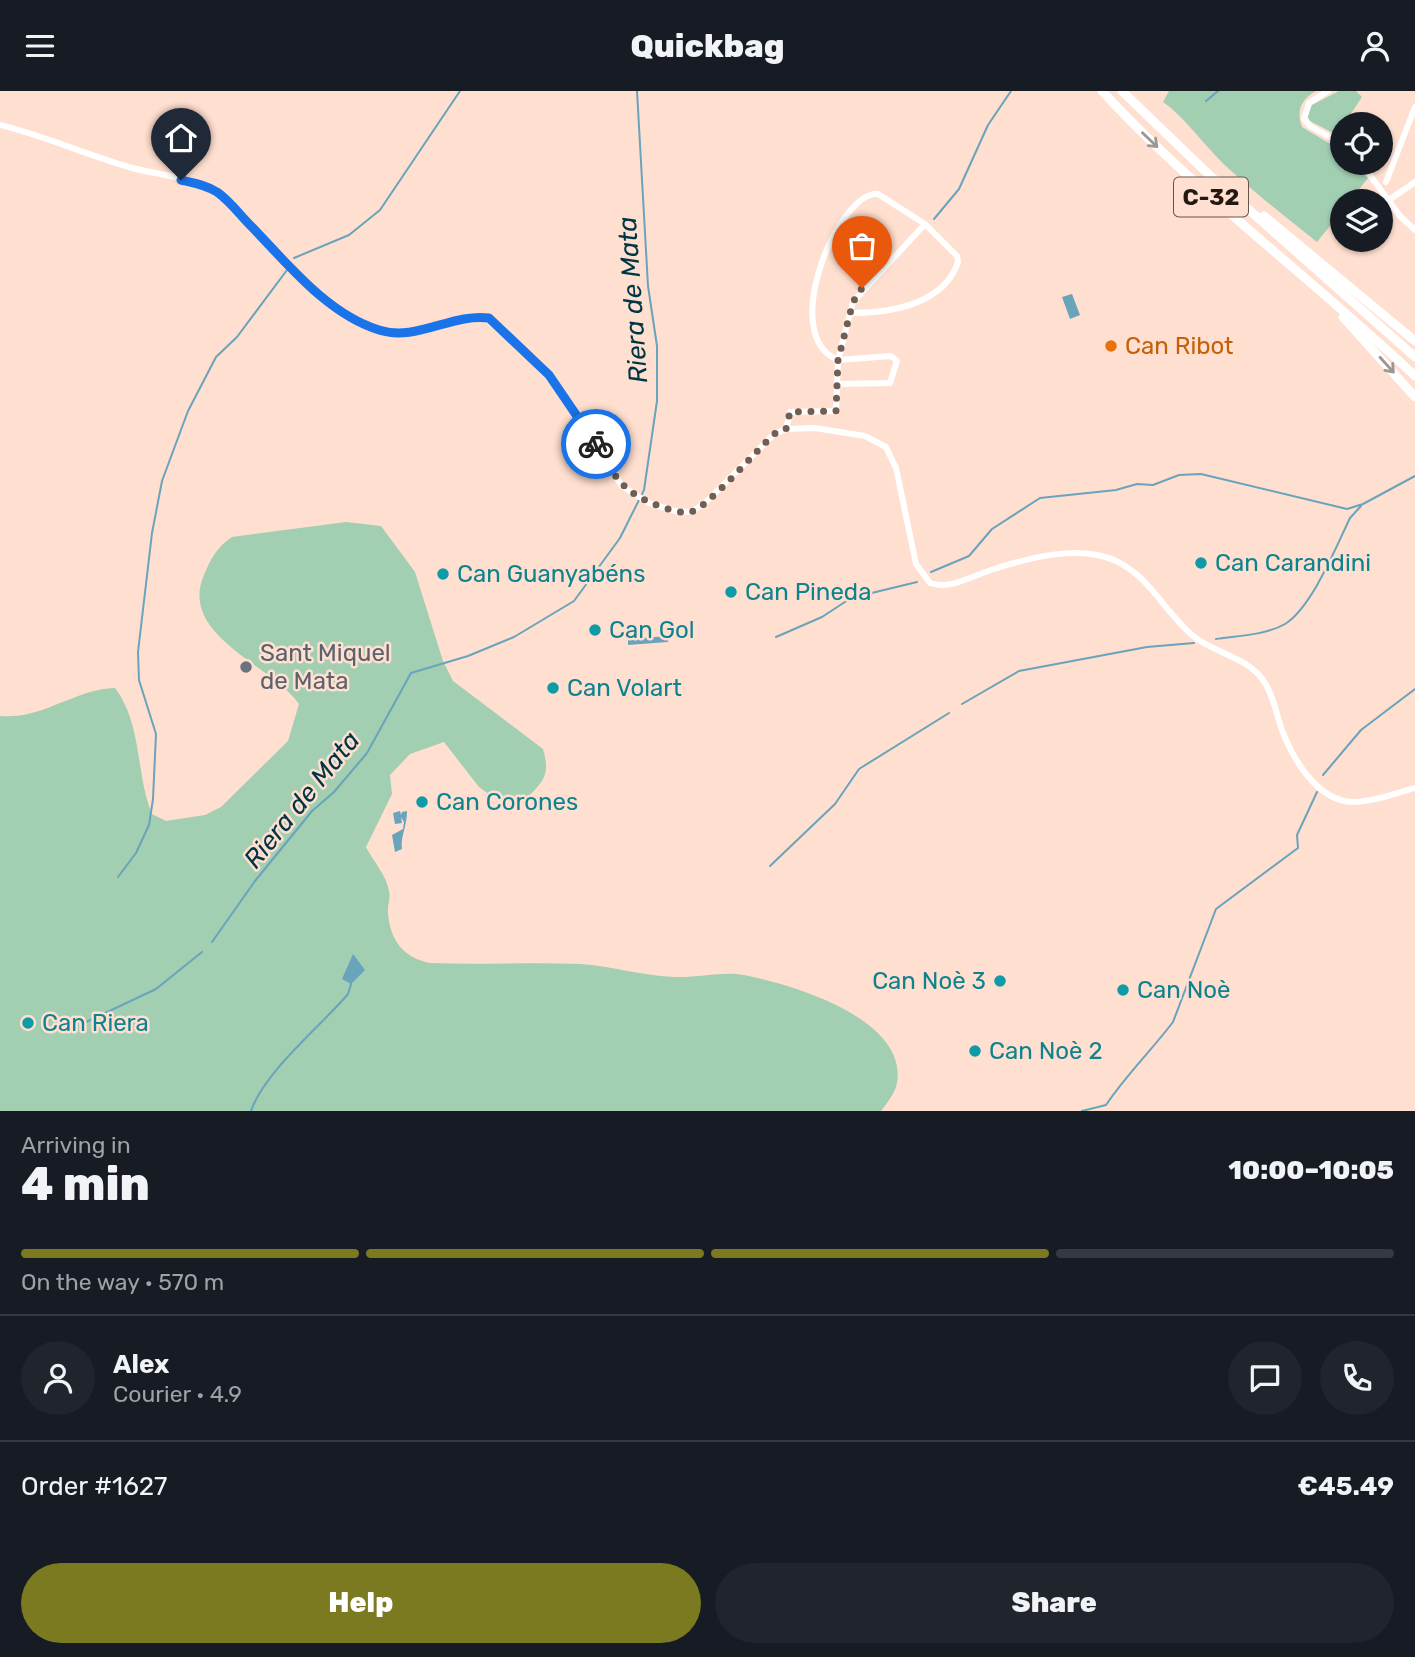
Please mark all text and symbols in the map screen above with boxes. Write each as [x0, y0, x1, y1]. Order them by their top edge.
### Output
icon: menu [21, 27, 59, 65]
text: Quickbag [631, 27, 784, 65]
icon: person [1356, 27, 1394, 65]
pin [151, 108, 211, 180]
map controls [1330, 112, 1393, 252]
button: locate [1330, 112, 1393, 175]
icon: home [162, 119, 200, 157]
one-way arrow [1140, 131, 1158, 148]
road number: C-32 [1174, 177, 1248, 216]
button: layers [1330, 189, 1393, 252]
water label: Riera de Mata [612, 216, 654, 384]
pin [832, 216, 892, 288]
icon: bag [843, 227, 881, 265]
place label: Can Ribot [1125, 332, 1234, 360]
marker: Can Ribot [1103, 338, 1119, 354]
one-way arrow [1379, 356, 1395, 374]
courier [561, 409, 631, 479]
icon: bike [577, 425, 615, 463]
place label: Can Carandini [1215, 549, 1371, 577]
marker: Can Carandini [1193, 555, 1209, 571]
place label: Can Guanyabéns [457, 560, 645, 588]
marker: Can Guanyabéns [435, 566, 451, 582]
place label: Can Pineda [745, 578, 871, 606]
marker: Can Pineda [723, 584, 739, 600]
place label: Can Gol [609, 616, 695, 644]
marker: Can Gol [587, 622, 603, 638]
place label: Sant Miquel de Mata [260, 639, 391, 695]
marker: Sant Miquel de Mata [238, 659, 254, 675]
place label: Can Volart [567, 674, 682, 702]
marker: Can Volart [545, 680, 561, 696]
water label: Riera de Mata [237, 725, 367, 875]
place label: Can Corones [436, 788, 578, 816]
marker: Can Corones [414, 794, 430, 810]
place label: Can Noè 3 [872, 967, 986, 995]
marker: Can Noè 3 [992, 973, 1008, 989]
place label: Can Noè [1137, 976, 1231, 1004]
marker: Can Noè [1115, 982, 1131, 998]
place label: Can Riera [42, 1009, 149, 1037]
marker: Can Riera [20, 1015, 36, 1031]
place label: Can Noè 2 [989, 1037, 1103, 1065]
marker: Can Noè 2 [967, 1043, 983, 1059]
text: Arriving in [21, 1131, 131, 1159]
text: 10:00–10:05 [1228, 1155, 1394, 1186]
text: 4 min [21, 1157, 150, 1212]
text: On the way · 570 m [21, 1268, 224, 1296]
button: person [21, 1341, 95, 1415]
button: chat [1228, 1341, 1302, 1415]
button: phone [1320, 1341, 1394, 1415]
text: Alex [113, 1349, 169, 1380]
text: Courier · 4.9 [113, 1380, 242, 1408]
text: Order #1627 [21, 1471, 167, 1502]
text: €45.49 [1298, 1471, 1394, 1502]
button: Help [21, 1563, 701, 1643]
button: Share [715, 1563, 1394, 1643]

